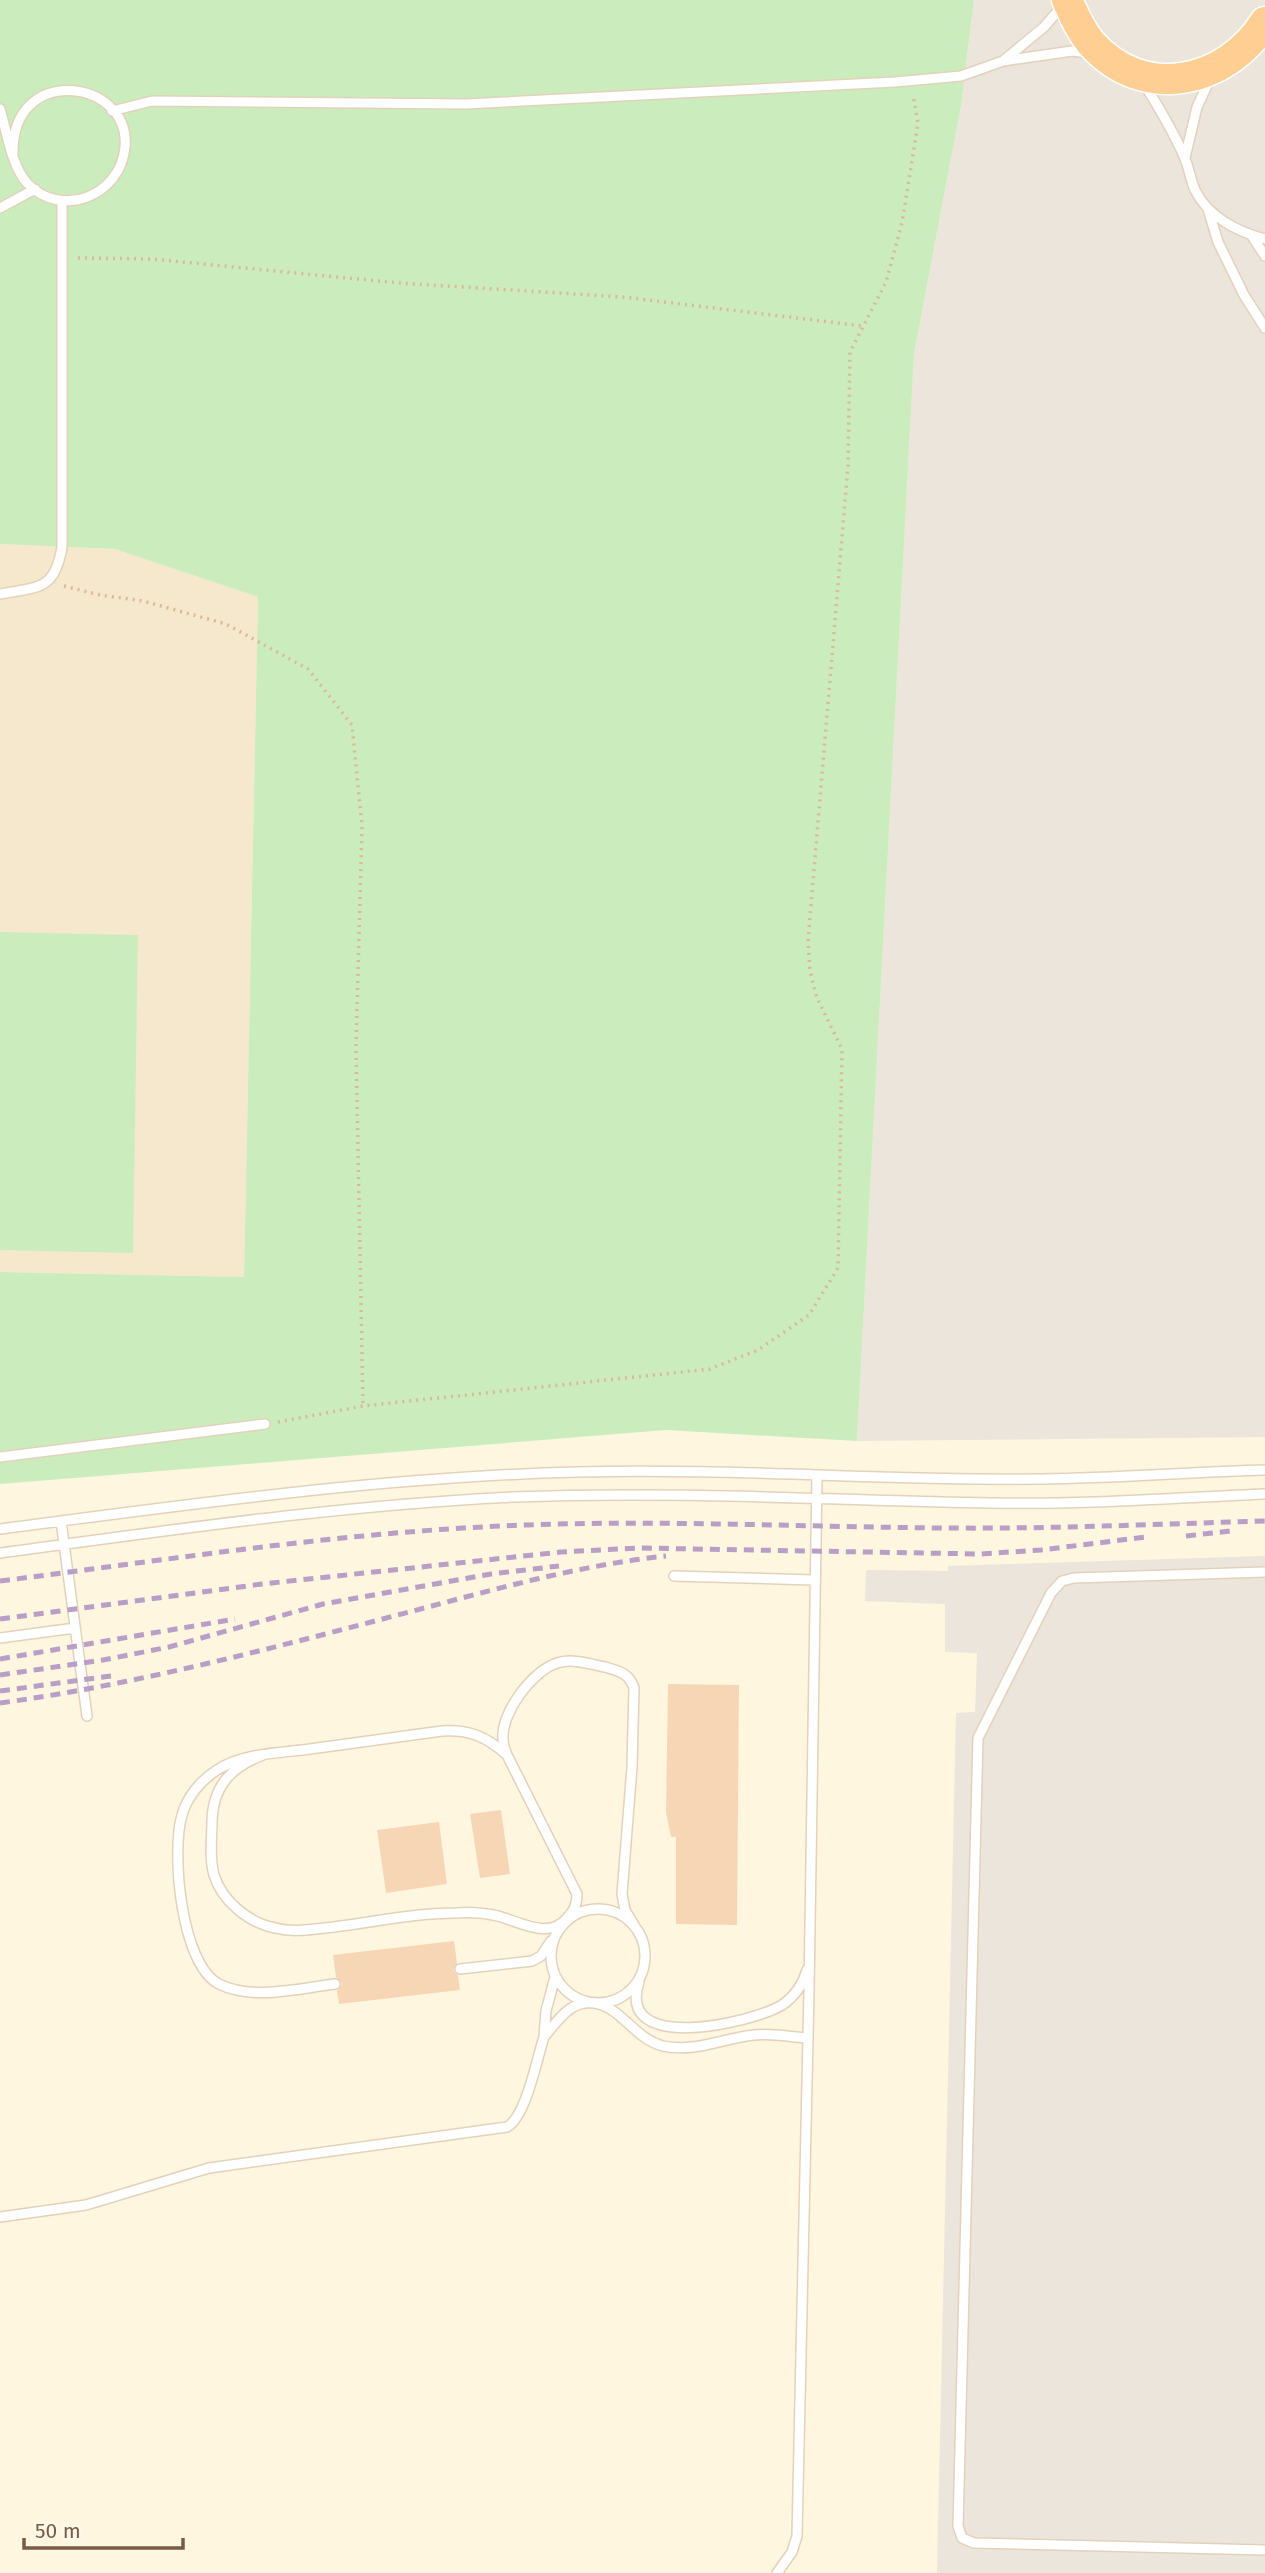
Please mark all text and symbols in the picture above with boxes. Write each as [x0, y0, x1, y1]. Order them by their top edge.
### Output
scale bar [24, 2506, 184, 2550]
text: 50 m [35, 2518, 81, 2544]

